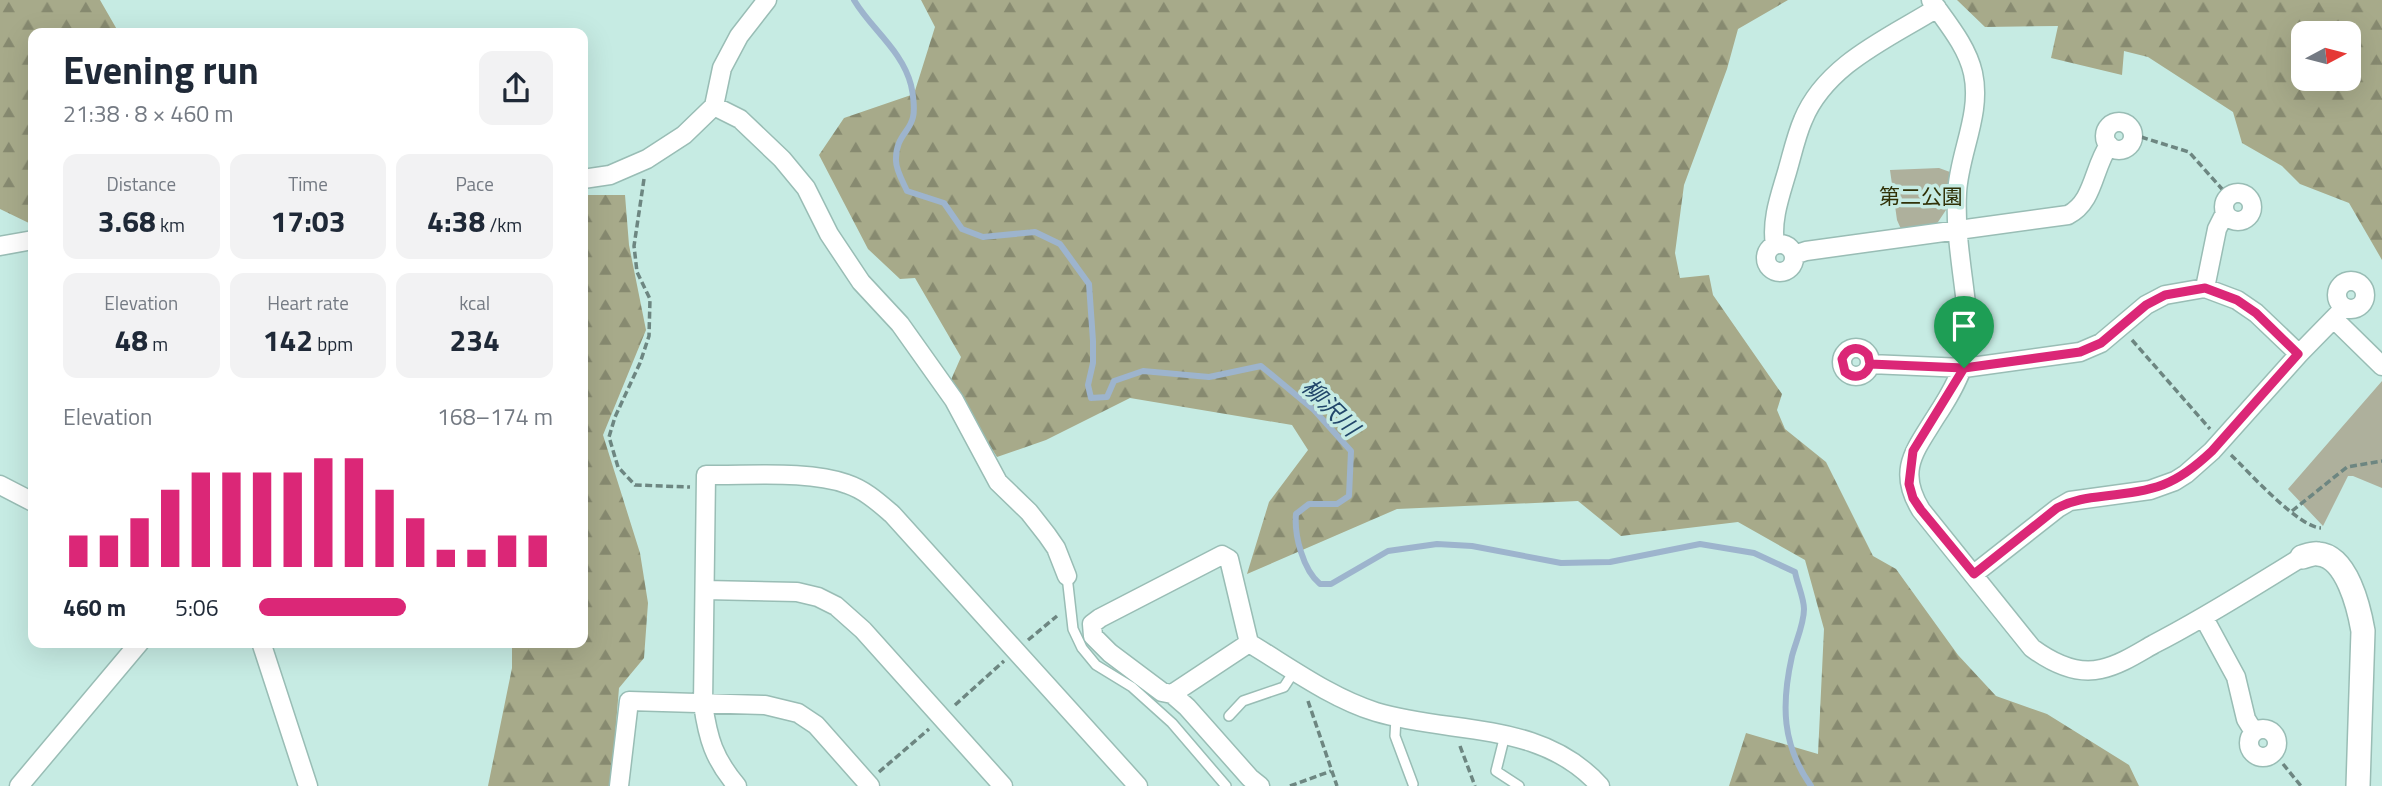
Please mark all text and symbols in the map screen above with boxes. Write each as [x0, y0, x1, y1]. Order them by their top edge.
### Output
north arrow [2291, 21, 2361, 91]
map controls [2291, 21, 2361, 91]
text: Evening run [63, 41, 259, 99]
button: share [479, 51, 553, 125]
text: 21:38 · 8 × 460 m [63, 96, 233, 131]
text: Distance [107, 169, 176, 198]
text: Time [288, 169, 328, 198]
text: Pace [455, 169, 494, 198]
park label: 第二公園 [1879, 180, 1963, 212]
text: 3.68 [98, 198, 156, 244]
text: 17:03 [271, 198, 345, 244]
text: 4:38 [427, 198, 485, 244]
text: km [156, 210, 185, 239]
text: /km [485, 210, 522, 239]
text: Elevation [104, 288, 178, 317]
text: Heart rate [267, 288, 349, 317]
text: kcal [459, 288, 490, 317]
pin [1934, 296, 1994, 368]
icon: arrive [1945, 307, 1983, 345]
text: 48 [114, 317, 148, 363]
text: 142 [263, 317, 313, 363]
text: 234 [449, 317, 500, 363]
text: m [148, 329, 168, 358]
text: bpm [313, 329, 353, 358]
water label: 柳沢川 [1294, 370, 1370, 446]
text: Elevation [63, 399, 152, 434]
text: 168–174 m [437, 399, 553, 434]
text: 460 m [63, 590, 126, 625]
text: 5:06 [175, 590, 219, 625]

